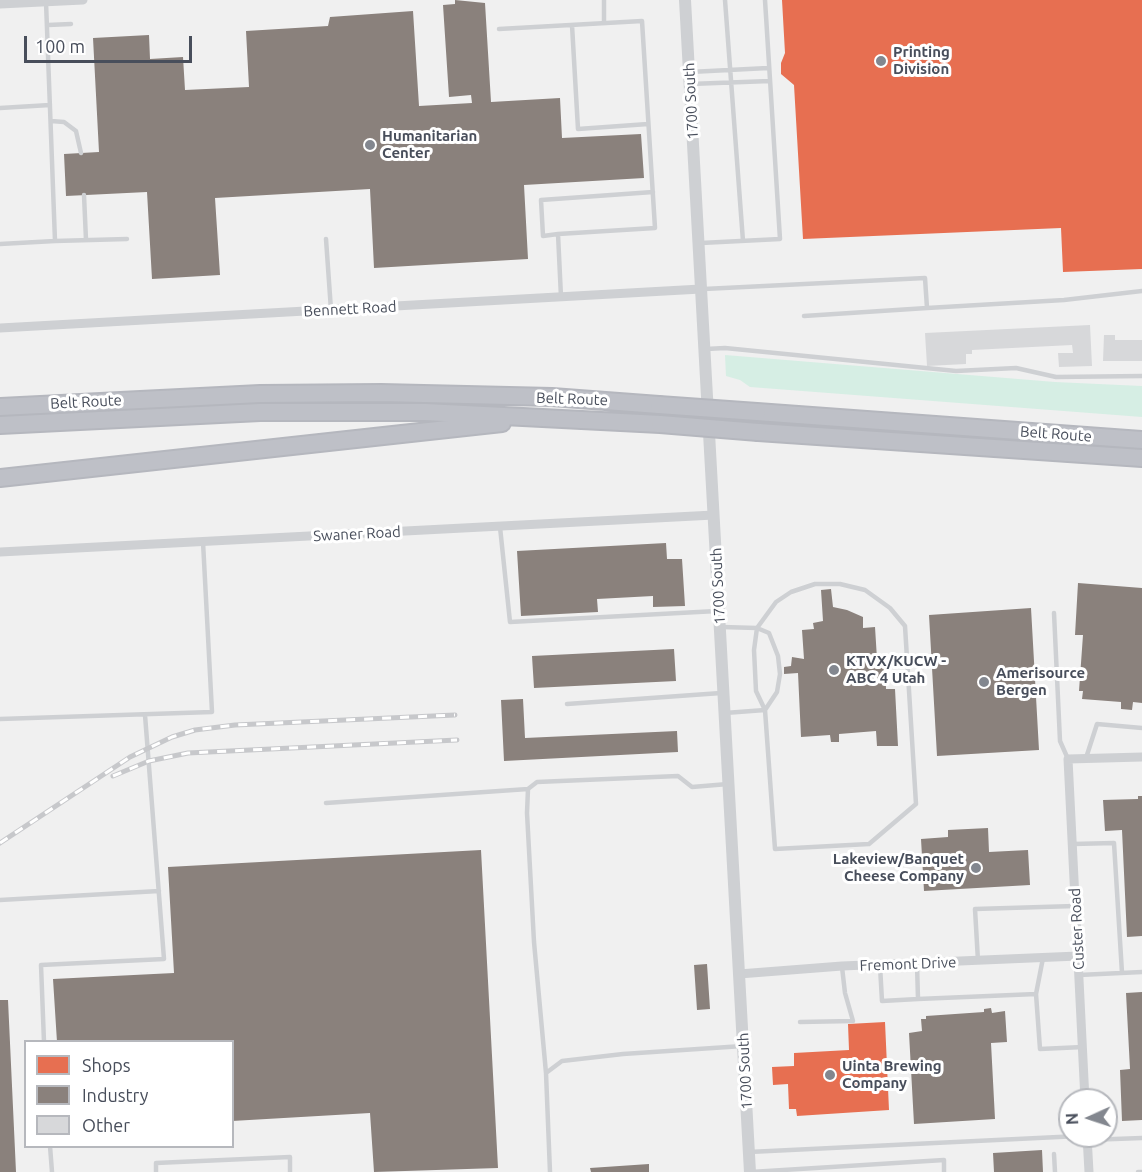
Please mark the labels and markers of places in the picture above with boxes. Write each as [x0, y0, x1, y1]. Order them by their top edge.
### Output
place label: Printing Division [893, 43, 950, 78]
marker: Printing Division [874, 54, 888, 68]
place label: Humanitarian Center [382, 127, 477, 162]
marker: Humanitarian Center [363, 138, 377, 152]
place label: KTVX/KUCW - ABC 4 Utah [846, 652, 946, 687]
marker: KTVX/KUCW - ABC 4 Utah [827, 663, 841, 677]
place label: Amerisource Bergen [996, 664, 1085, 699]
marker: Amerisource Bergen [977, 675, 991, 689]
place label: Lakeview/Banquet Cheese Company [833, 850, 964, 885]
marker: Lakeview/Banquet Cheese Company [969, 861, 983, 875]
place label: Uinta Brewing Company [842, 1057, 942, 1092]
marker: Uinta Brewing Company [823, 1068, 837, 1082]

